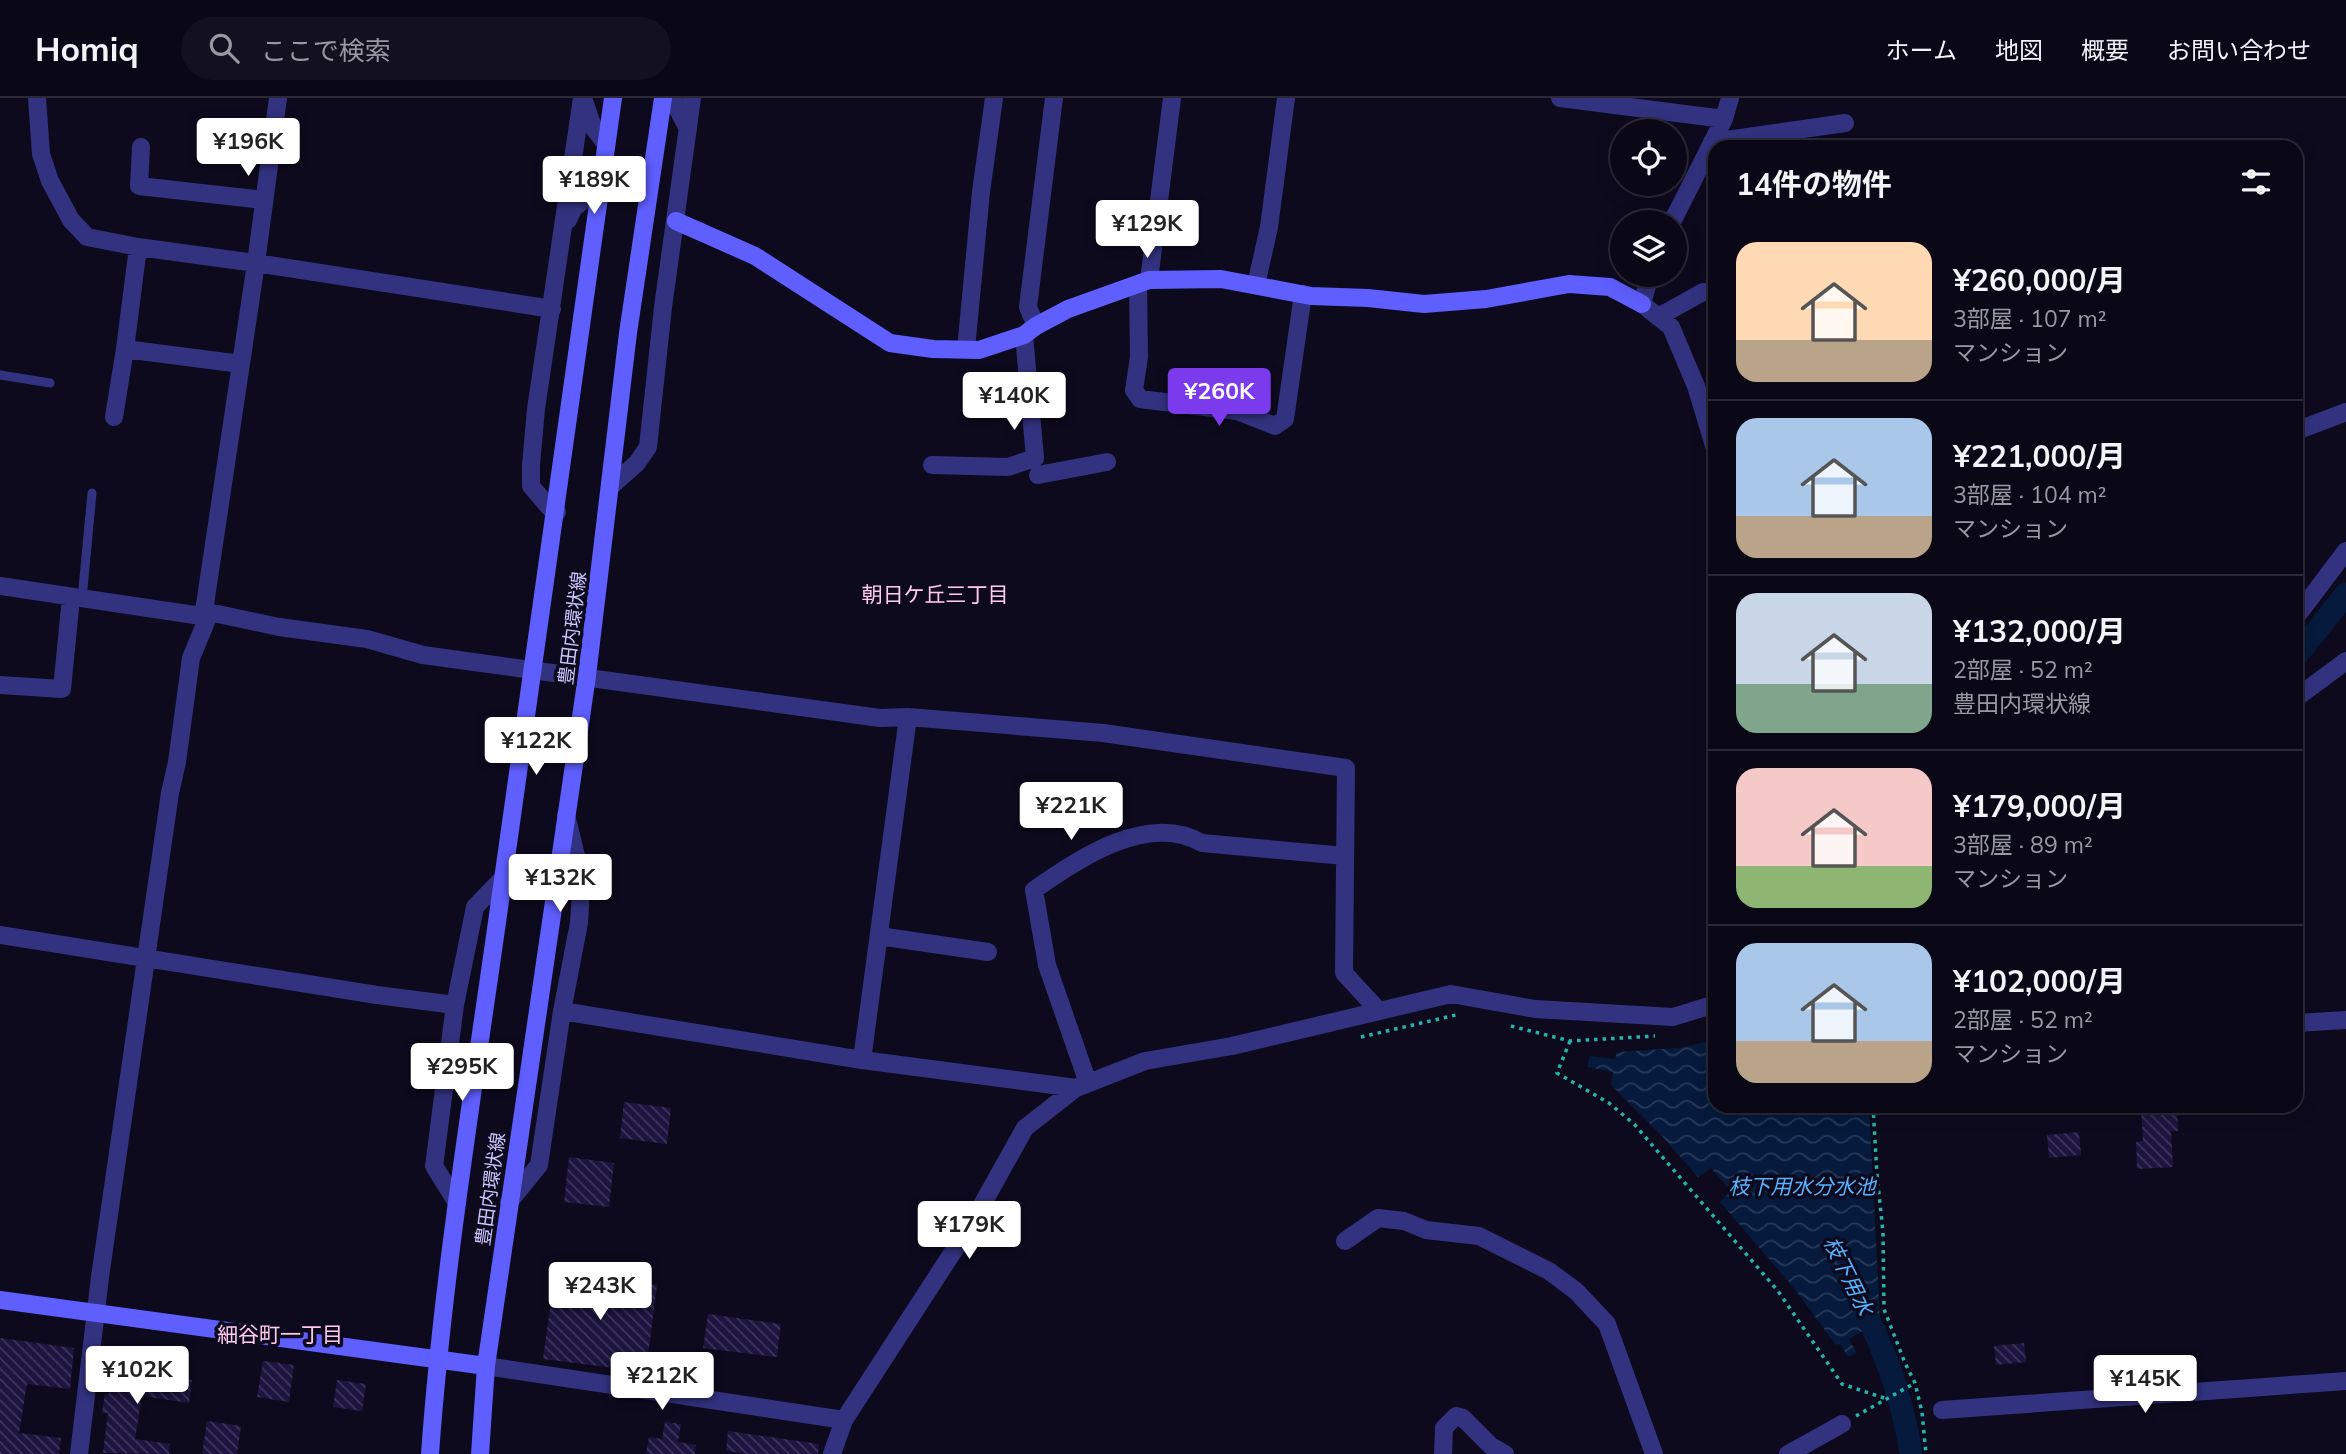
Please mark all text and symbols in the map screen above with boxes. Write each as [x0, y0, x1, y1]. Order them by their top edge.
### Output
search box [181, 17, 671, 80]
text: Homiq [35, 28, 139, 69]
icon: search [205, 29, 243, 67]
text: ここで検索 [261, 34, 391, 67]
text: ホーム [1886, 35, 1957, 65]
text: 地図 [1995, 35, 2043, 65]
text: 概要 [2081, 35, 2129, 65]
text: お問い合わせ [2167, 35, 2311, 65]
pin: ¥196K [199, 118, 297, 178]
map controls [1610, 119, 1687, 287]
button: locate [1610, 119, 1687, 196]
text: ¥196K [213, 126, 283, 155]
pin: ¥189K [545, 156, 643, 216]
icon: filters [2237, 163, 2275, 201]
text: ¥189K [559, 164, 629, 193]
text: 14件の物件 [1736, 165, 1892, 203]
pin: ¥129K [1098, 200, 1196, 260]
text: ¥129K [1112, 208, 1182, 237]
button: layers [1610, 210, 1687, 287]
text: ¥260,000/月 [1953, 261, 2126, 299]
icon: home [1792, 270, 1876, 354]
text: 3部屋 · 107 m² [1953, 304, 2106, 333]
text: マンション [1953, 338, 2068, 367]
pin: ¥260K [1170, 368, 1268, 428]
pin: ¥140K [965, 372, 1063, 432]
text: ¥260K [1184, 376, 1254, 405]
text: ¥140K [979, 380, 1049, 409]
text: ¥221,000/月 [1953, 437, 2126, 475]
icon: home [1792, 446, 1876, 530]
text: 3部屋 · 104 m² [1953, 480, 2106, 509]
text: マンション [1953, 514, 2068, 543]
street label: 豊田内環状線 [553, 570, 591, 686]
district label: 朝日ケ丘三丁目 [862, 581, 1009, 607]
text: ¥132,000/月 [1953, 612, 2126, 650]
icon: home [1792, 621, 1876, 705]
text: 2部屋 · 52 m² [1953, 655, 2093, 684]
text: 豊田内環状線 [1953, 689, 2091, 718]
pin: ¥122K [487, 718, 585, 777]
text: ¥122K [501, 725, 571, 754]
pin: ¥221K [1022, 782, 1120, 842]
text: ¥179,000/月 [1953, 787, 2126, 825]
text: ¥221K [1036, 790, 1106, 819]
icon: home [1792, 796, 1876, 880]
text: 3部屋 · 89 m² [1953, 830, 2093, 859]
pin: ¥132K [511, 854, 609, 914]
text: ¥132K [525, 862, 595, 891]
text: マンション [1953, 864, 2068, 893]
text: ¥102,000/月 [1953, 962, 2126, 1000]
icon: home [1792, 971, 1876, 1055]
text: 2部屋 · 52 m² [1953, 1005, 2093, 1034]
text: マンション [1953, 1039, 2068, 1068]
pin: ¥295K [413, 1044, 511, 1103]
text: ¥295K [427, 1051, 497, 1080]
street label: 豊田内環状線 [470, 1131, 510, 1247]
water label: 枝下用水分水池 [1729, 1173, 1877, 1199]
pin: ¥179K [920, 1202, 1018, 1261]
text: ¥179K [934, 1209, 1004, 1238]
water label: 枝下用水 [1819, 1232, 1880, 1321]
pin: ¥243K [551, 1262, 649, 1322]
text: ¥243K [565, 1270, 635, 1299]
district label: 細谷町一丁目 [217, 1321, 343, 1347]
pin: ¥102K [88, 1346, 186, 1406]
pin: ¥212K [613, 1352, 711, 1412]
text: ¥102K [102, 1354, 172, 1383]
pin: ¥145K [2096, 1356, 2194, 1415]
text: ¥212K [627, 1360, 697, 1389]
text: ¥145K [2110, 1363, 2180, 1392]

